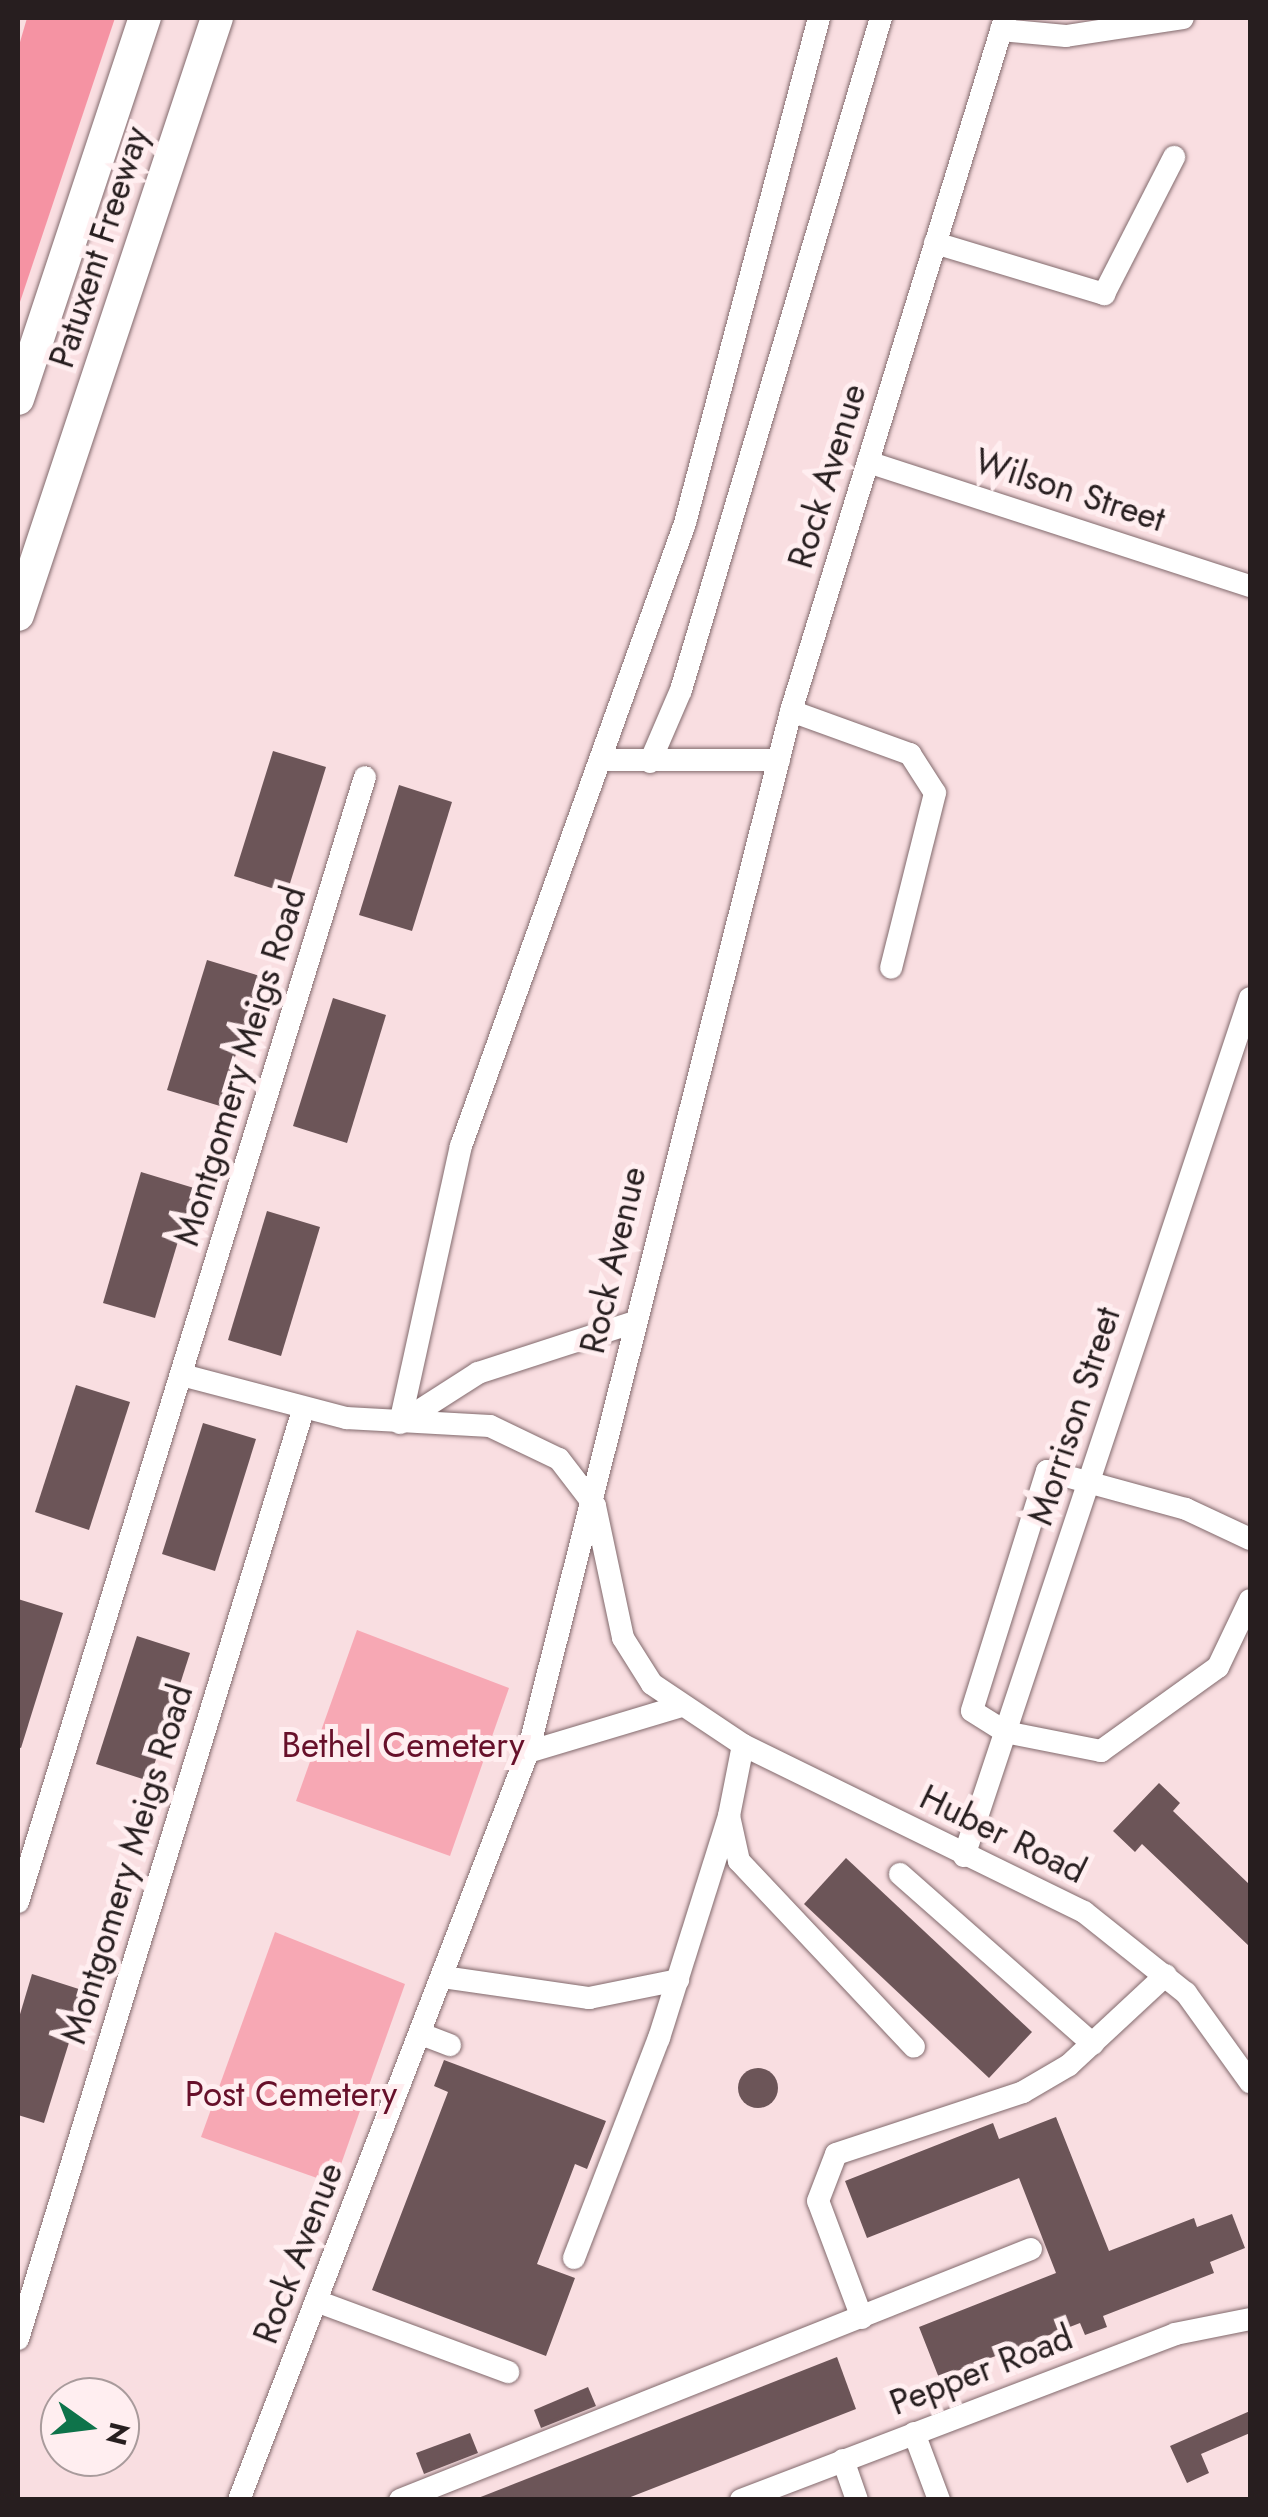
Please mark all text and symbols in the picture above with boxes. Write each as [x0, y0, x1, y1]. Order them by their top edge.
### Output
street label: Patuxent Freeway [40, 121, 158, 373]
street label: Rock Avenue [779, 379, 875, 573]
street label: Wilson Street [970, 440, 1170, 540]
street label: Montgomery Meigs Road [165, 881, 315, 1251]
street label: Rock Avenue [571, 1163, 655, 1357]
street label: Morrison Street [1019, 1302, 1129, 1530]
street label: Montgomery Meigs Road [52, 1679, 202, 2049]
park label: Bethel Cemetery [281, 1724, 525, 1766]
street label: Huber Road [913, 1776, 1093, 1892]
park label: Post Cemetery [185, 2073, 397, 2115]
street label: Rock Avenue [244, 2157, 352, 2349]
street label: Pepper Road [884, 2316, 1078, 2424]
north arrow [40, 2377, 140, 2477]
text: N [95, 2418, 140, 2450]

